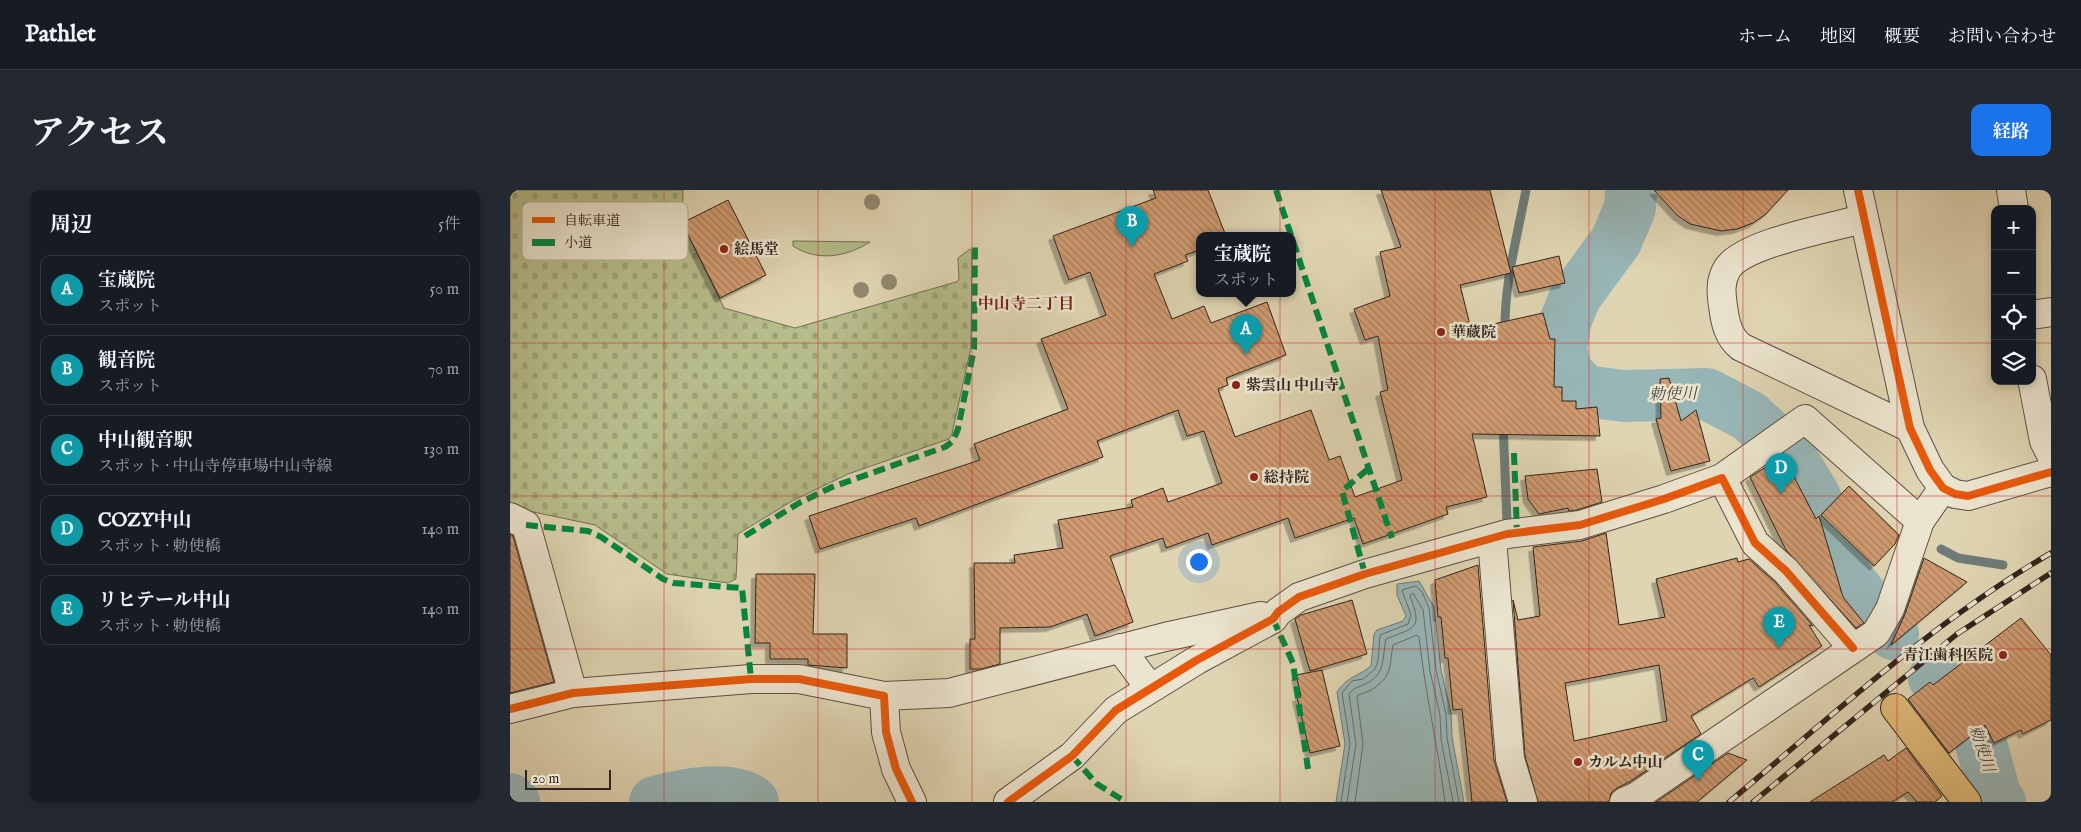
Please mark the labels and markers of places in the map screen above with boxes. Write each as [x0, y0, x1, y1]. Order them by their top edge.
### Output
pin: B [1116, 206, 1148, 247]
place label: 絵馬堂 [734, 240, 779, 259]
marker: 絵馬堂 [718, 243, 730, 255]
pin: A [1230, 314, 1262, 355]
place label: 華蔵院 [1451, 323, 1496, 342]
marker: 華蔵院 [1435, 326, 1447, 338]
place label: 紫雲山 中山寺 [1246, 376, 1339, 395]
marker: 紫雲山 中山寺 [1230, 379, 1242, 391]
pin: D [1765, 453, 1797, 494]
place label: 総持院 [1264, 468, 1309, 487]
marker: 総持院 [1248, 471, 1260, 483]
pin: E [1763, 607, 1795, 648]
place label: 青江歯科医院 [1903, 646, 1993, 665]
marker: 青江歯科医院 [1997, 649, 2009, 661]
pin: C [1682, 740, 1714, 781]
place label: カルム中山 [1588, 753, 1662, 772]
marker: カルム中山 [1572, 756, 1584, 768]

